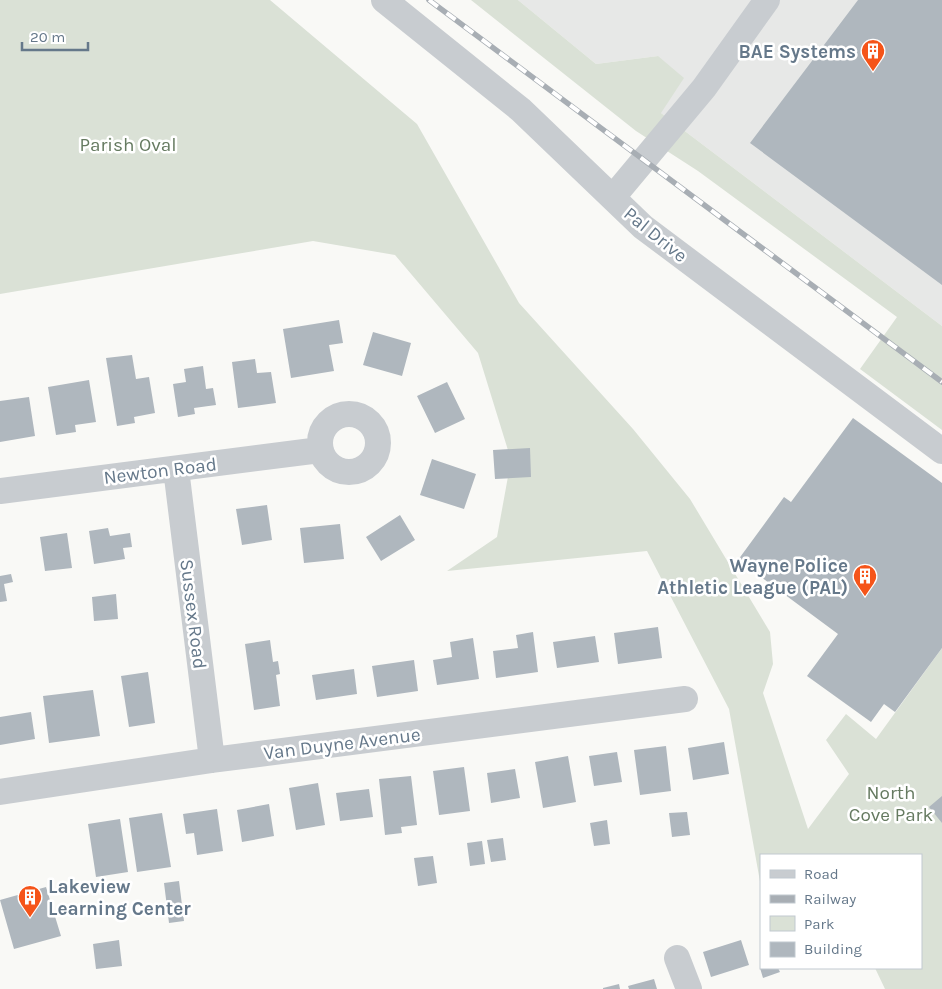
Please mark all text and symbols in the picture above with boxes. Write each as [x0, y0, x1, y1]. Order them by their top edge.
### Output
scale bar [22, 20, 89, 52]
text: 20 m [30, 28, 65, 46]
building icon: BAE Systems [860, 38, 886, 72]
place label: BAE Systems [739, 41, 856, 63]
park label: Parish Oval [79, 134, 177, 156]
street label: Pal Drive [619, 203, 692, 267]
street label: Newton Road [102, 453, 218, 489]
place label: Wayne Police Athletic League (PAL) [657, 555, 848, 599]
street label: Sussex Road [175, 558, 211, 670]
building icon: Wayne Police Athletic League (PAL) [852, 563, 878, 597]
street label: Van Duyne Avenue [263, 723, 422, 765]
park label: North Cove Park [849, 782, 933, 826]
legend [760, 854, 922, 969]
text: Road [804, 865, 839, 883]
place label: Lakeview Learning Center [48, 876, 191, 920]
building icon: Lakeview Learning Center [17, 884, 43, 918]
text: Railway [804, 890, 856, 908]
text: Park [804, 915, 834, 933]
text: Building [804, 940, 862, 958]

